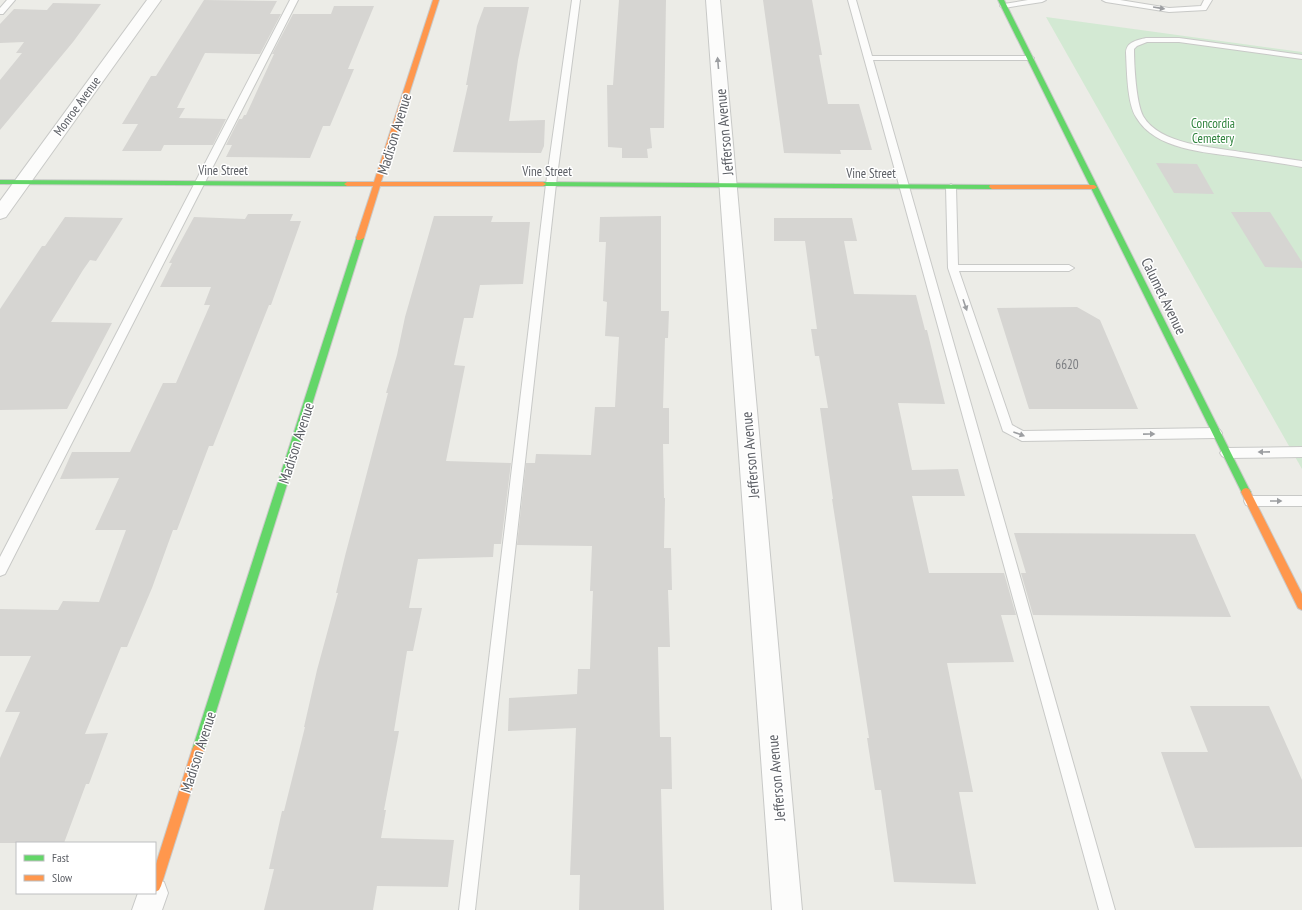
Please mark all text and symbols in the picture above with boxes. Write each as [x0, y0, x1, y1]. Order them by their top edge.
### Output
one-way arrow [1153, 5, 1165, 11]
one-way arrow [715, 57, 722, 69]
street label: Monroe Avenue [50, 73, 104, 139]
street label: Jefferson Avenue [711, 88, 737, 177]
street label: Madison Avenue [373, 91, 415, 177]
park label: Concordia Cemetery [1191, 115, 1235, 147]
street label: Vine Street [197, 162, 248, 179]
street label: Vine Street [521, 163, 572, 180]
street label: Vine Street [845, 165, 896, 182]
street label: Calumet Avenue [1137, 254, 1191, 338]
one-way arrow [963, 299, 969, 311]
house number: 6620 [1055, 356, 1079, 373]
street label: Madison Avenue [274, 400, 318, 486]
street label: Jefferson Avenue [737, 411, 763, 500]
one-way arrow [1014, 431, 1026, 437]
one-way arrow [1143, 431, 1156, 437]
one-way arrow [1257, 449, 1270, 455]
one-way arrow [1270, 498, 1283, 504]
street label: Madison Avenue [176, 709, 220, 795]
street label: Jefferson Avenue [763, 734, 789, 823]
legend [16, 842, 156, 894]
text: Fast [52, 850, 70, 865]
text: Slow [52, 870, 73, 885]

